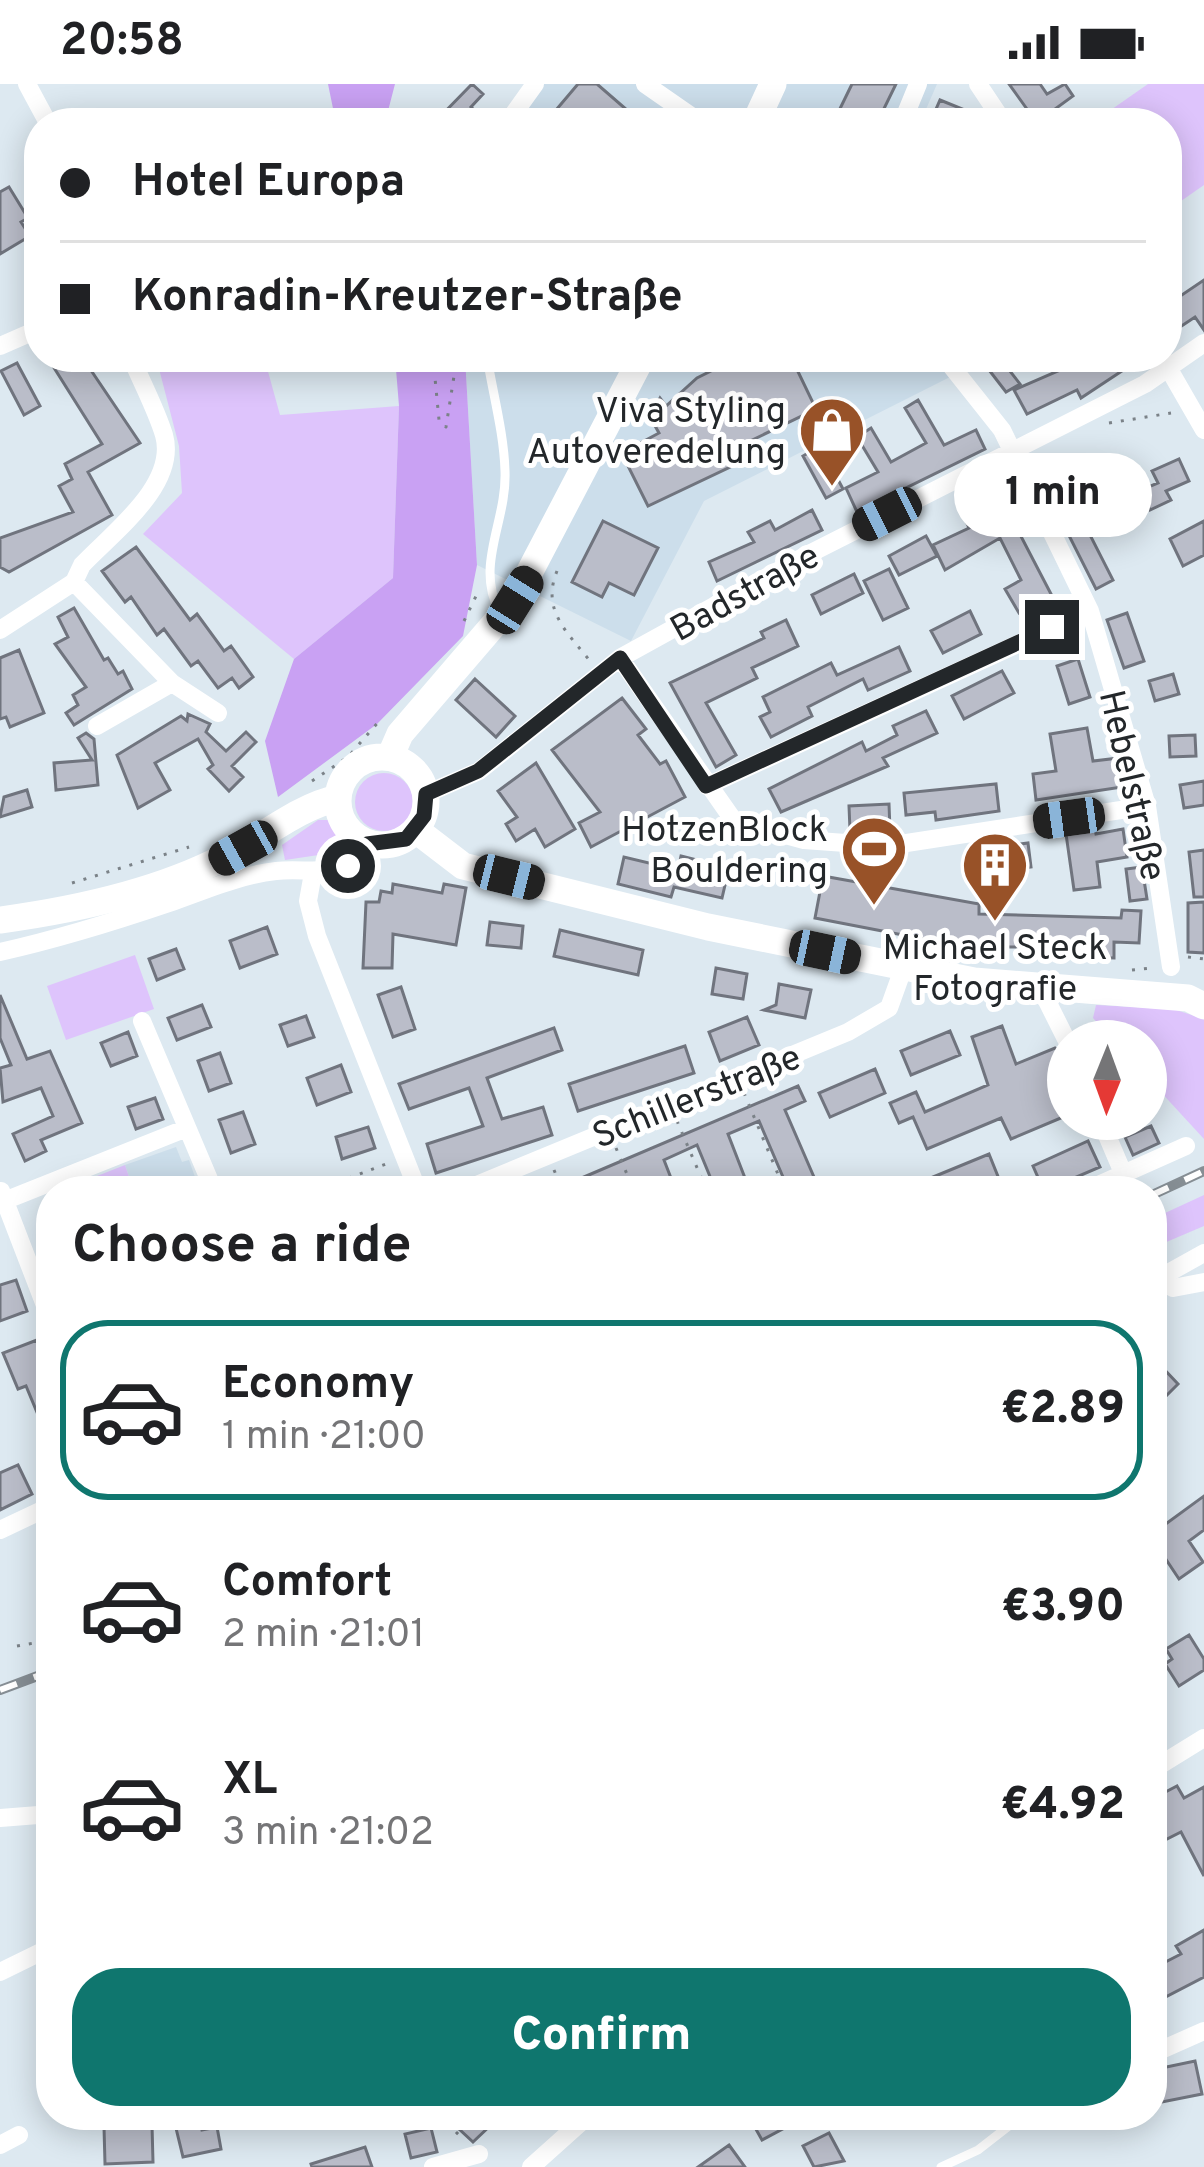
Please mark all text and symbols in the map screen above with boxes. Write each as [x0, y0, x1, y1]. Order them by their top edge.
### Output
text: 20:58 [60, 14, 184, 71]
text: Hotel Europa [132, 155, 405, 212]
text: Konradin-Kreutzer-Straße [132, 270, 683, 327]
place label: Viva Styling Autoveredelung [527, 390, 786, 477]
shop icon: Viva Styling Autoveredelung [797, 395, 867, 489]
callout: 1 min [953, 453, 1151, 537]
text: 1 min [1005, 470, 1101, 519]
car [847, 482, 927, 546]
street label: Badstraße [663, 535, 829, 654]
car [481, 560, 549, 640]
route end [1025, 600, 1079, 654]
street label: Hebelstraße [1086, 686, 1174, 886]
car [1031, 795, 1107, 841]
place label: HotzenBlock Bouldering [621, 809, 828, 896]
sports icon: HotzenBlock Bouldering [839, 814, 909, 908]
car [203, 815, 283, 881]
building icon: Michael Steck Fotografie [960, 830, 1030, 924]
route start [321, 839, 375, 893]
car [470, 851, 548, 903]
car [786, 927, 864, 977]
place label: Michael Steck Fotografie [883, 927, 1107, 1014]
north arrow [1047, 1020, 1167, 1140]
map controls [1047, 1020, 1167, 1140]
street label: Schillerstraße [587, 1036, 808, 1161]
text: Choose a ride [72, 1213, 412, 1282]
icon: car [78, 1356, 186, 1464]
text: Economy [222, 1357, 414, 1414]
text: €2.89 [1001, 1382, 1125, 1439]
text: 1 min · 21:00 [222, 1414, 426, 1463]
icon: car [78, 1554, 186, 1662]
text: Comfort [222, 1555, 392, 1612]
text: €3.90 [1001, 1580, 1125, 1637]
text: 2 min · 21:01 [222, 1612, 425, 1661]
icon: car [78, 1752, 186, 1860]
text: XL [222, 1753, 277, 1810]
text: €4.92 [1000, 1778, 1125, 1835]
text: 3 min · 21:02 [222, 1810, 434, 1859]
button: Confirm [72, 1968, 1131, 2106]

